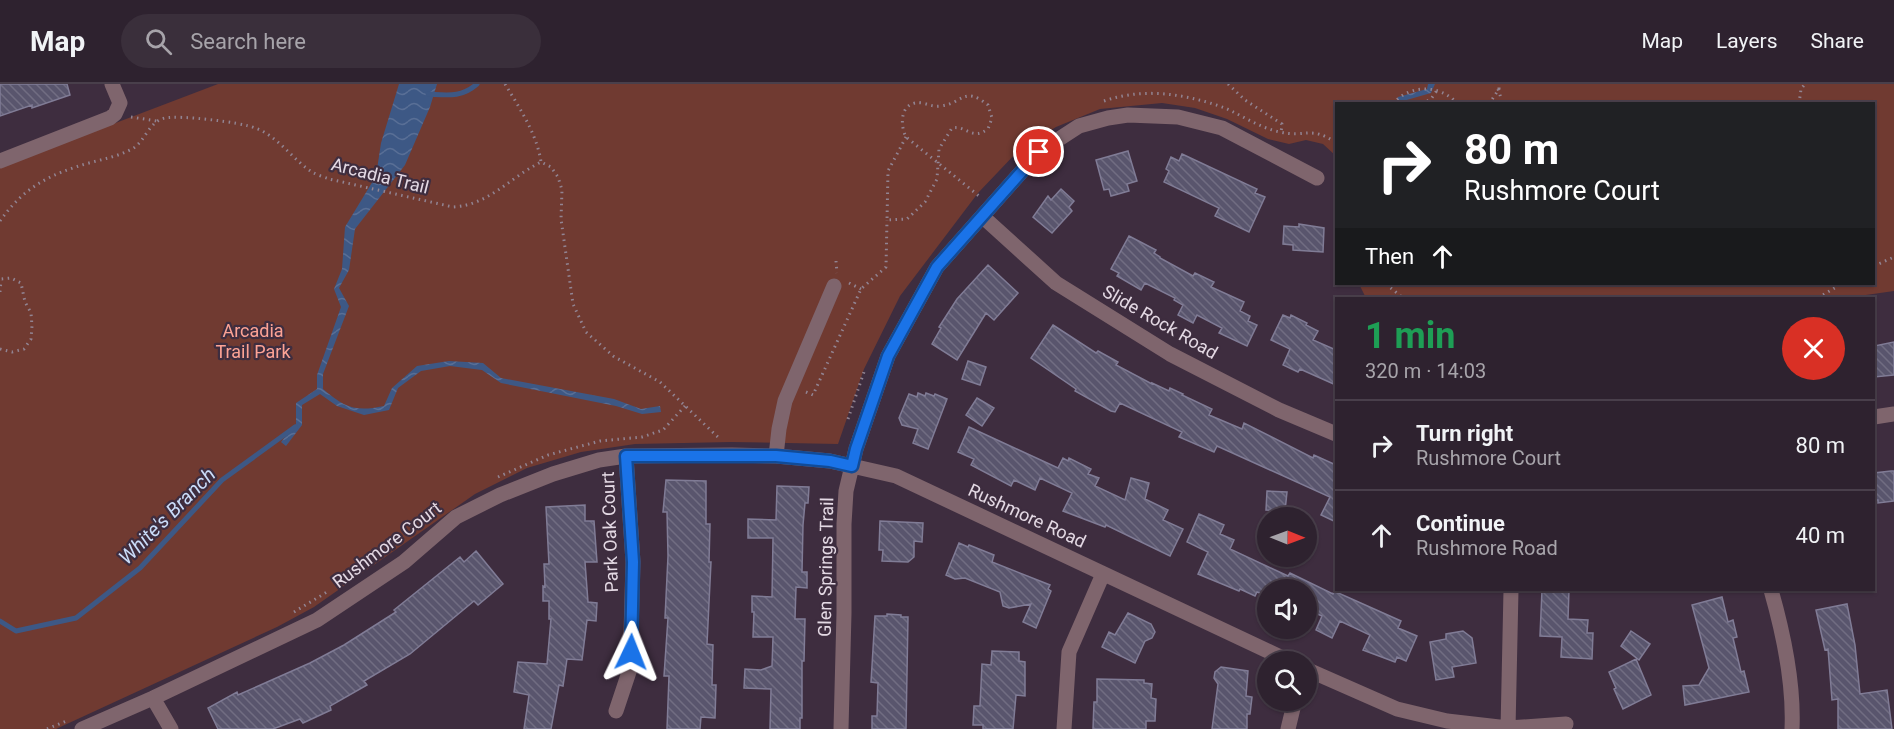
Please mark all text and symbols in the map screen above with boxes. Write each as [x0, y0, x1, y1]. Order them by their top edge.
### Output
search box [121, 14, 541, 68]
text: Map [30, 25, 85, 58]
icon: search [142, 25, 175, 58]
text: Search here [190, 29, 306, 54]
text: Map [1641, 29, 1683, 53]
text: Layers [1716, 29, 1777, 53]
text: Share [1810, 29, 1864, 53]
text: 80 m [1464, 125, 1559, 174]
pin [1013, 126, 1064, 177]
icon: right [1365, 126, 1443, 204]
icon: arrive [1022, 135, 1055, 168]
street label: Arcadia Trail [329, 153, 431, 198]
text: Rushmore Court [1464, 175, 1660, 207]
icon: ahead [1426, 240, 1459, 273]
text: Then [1365, 244, 1414, 269]
street label: Slide Rock Road [1099, 280, 1221, 363]
text: 1 min [1365, 315, 1456, 357]
button: close [1782, 317, 1845, 380]
park label: Arcadia Trail Park [215, 320, 291, 362]
text: 320 m · 14:03 [1365, 359, 1486, 383]
text: Turn right [1416, 421, 1513, 446]
icon: right [1365, 429, 1398, 462]
text: 80 m [1796, 433, 1845, 458]
text: Rushmore Court [1416, 446, 1561, 470]
water label: White's Branch [114, 463, 220, 569]
street label: Park Oak Court [597, 471, 622, 593]
street label: Rushmore Road [965, 479, 1089, 552]
street label: Rushmore Court [328, 497, 445, 592]
street label: Glen Springs Trail [814, 497, 837, 637]
north arrow [1257, 507, 1317, 567]
map controls [1257, 507, 1317, 711]
text: Continue [1416, 511, 1505, 536]
icon: ahead [1365, 519, 1398, 552]
text: 40 m [1796, 523, 1845, 548]
text: Rushmore Road [1416, 536, 1558, 560]
button: sound [1257, 579, 1317, 639]
position arrow [599, 620, 663, 684]
button: search [1257, 651, 1317, 711]

